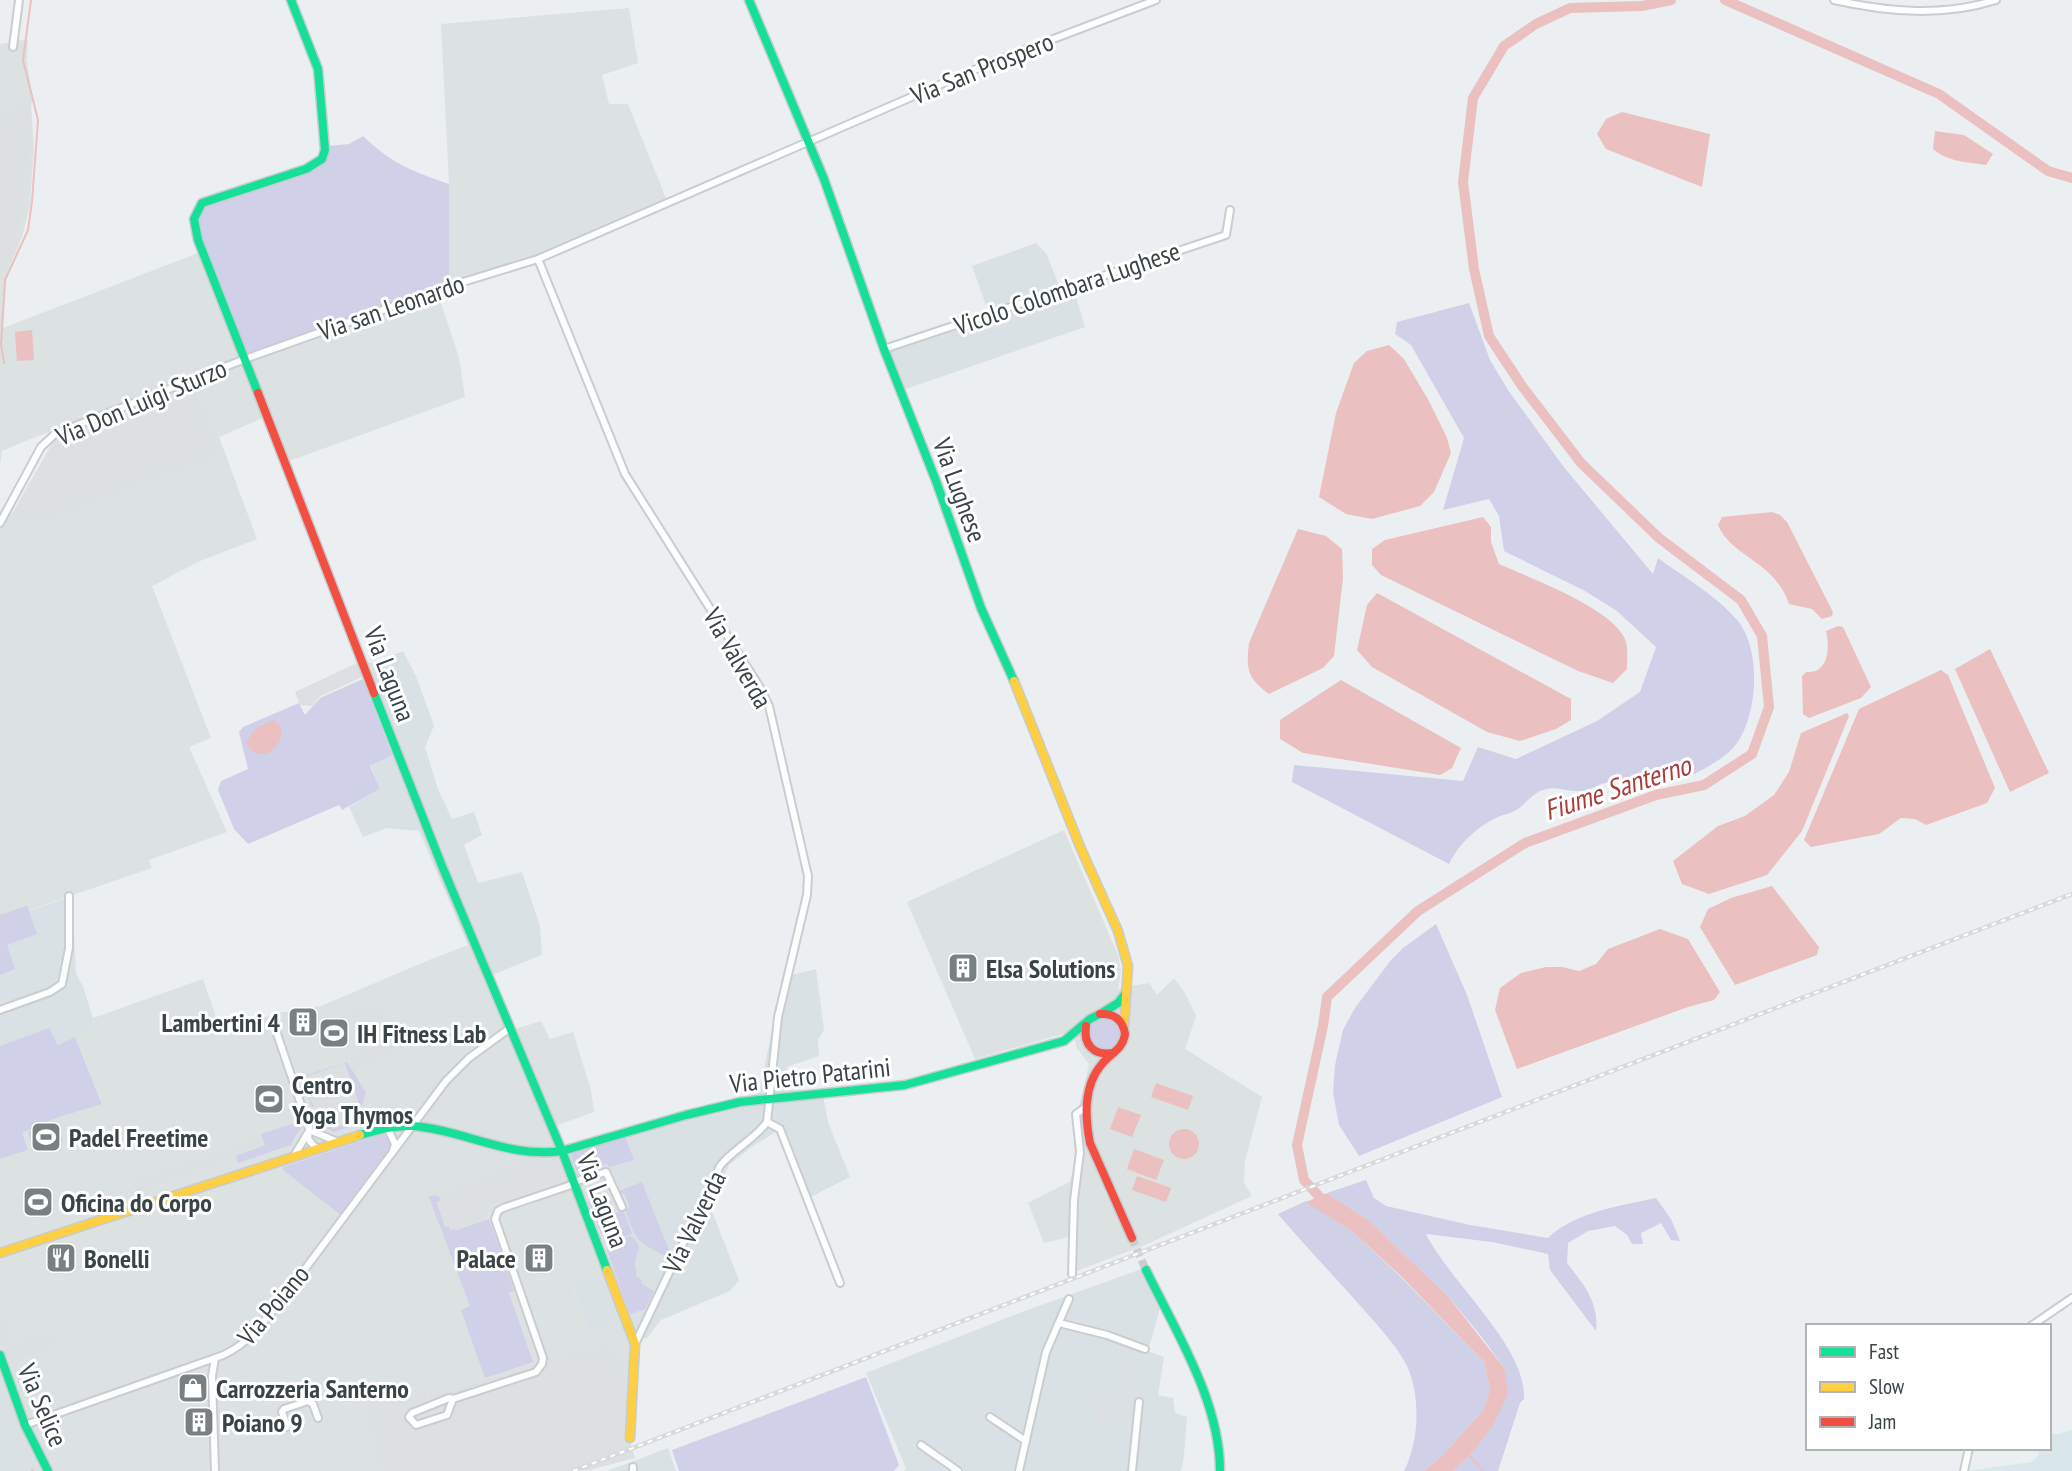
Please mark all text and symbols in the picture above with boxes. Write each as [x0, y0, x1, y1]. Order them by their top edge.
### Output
street label: Via San Prospero [905, 24, 1058, 112]
street label: Vicolo Colombara Lughese [949, 234, 1184, 342]
street label: Via san Leonardo [313, 267, 468, 348]
street label: Via Don Luigi Sturzo [50, 351, 231, 453]
street label: Via Lughese [926, 433, 994, 547]
street label: Via Valverda [696, 601, 780, 714]
street label: Via Laguna [357, 621, 423, 726]
water label: Fiume Santerno [1539, 745, 1697, 828]
building icon: Elsa Solutions [946, 951, 980, 985]
place label: Elsa Solutions [986, 952, 1115, 985]
building icon: Lambertini 4 [286, 1005, 320, 1039]
place label: Lambertini 4 [161, 1006, 281, 1039]
sports icon: IH Fitness Lab [317, 1016, 351, 1050]
place label: IH Fitness Lab [357, 1017, 486, 1050]
street label: Via Pietro Patarini [727, 1050, 892, 1100]
place label: Centro Yoga Thymos [291, 1068, 413, 1131]
sports icon: Centro Yoga Thymos [252, 1082, 286, 1116]
sports icon: Padel Freetime [29, 1120, 63, 1154]
place label: Padel Freetime [69, 1121, 208, 1154]
street label: Via Laguna [570, 1147, 636, 1252]
street label: Via Valverda [655, 1165, 733, 1280]
sports icon: Oficina do Corpo [21, 1185, 55, 1219]
place label: Oficina do Corpo [61, 1186, 212, 1219]
restaurant icon: Bonelli [44, 1241, 78, 1275]
building icon: Palace [522, 1241, 556, 1275]
place label: Bonelli [84, 1242, 150, 1275]
place label: Palace [457, 1242, 516, 1275]
street label: Via Poiano [229, 1258, 316, 1353]
legend [1806, 1324, 2051, 1450]
text: Fast [1869, 1338, 1899, 1365]
street label: Via Selice [10, 1358, 75, 1451]
shop icon: Carrozzeria Santerno [176, 1371, 210, 1405]
place label: Carrozzeria Santerno [216, 1372, 409, 1405]
text: Slow [1869, 1373, 1905, 1400]
building icon: Poiano 9 [182, 1405, 216, 1439]
place label: Poiano 9 [222, 1406, 303, 1439]
text: Jam [1868, 1408, 1896, 1435]

